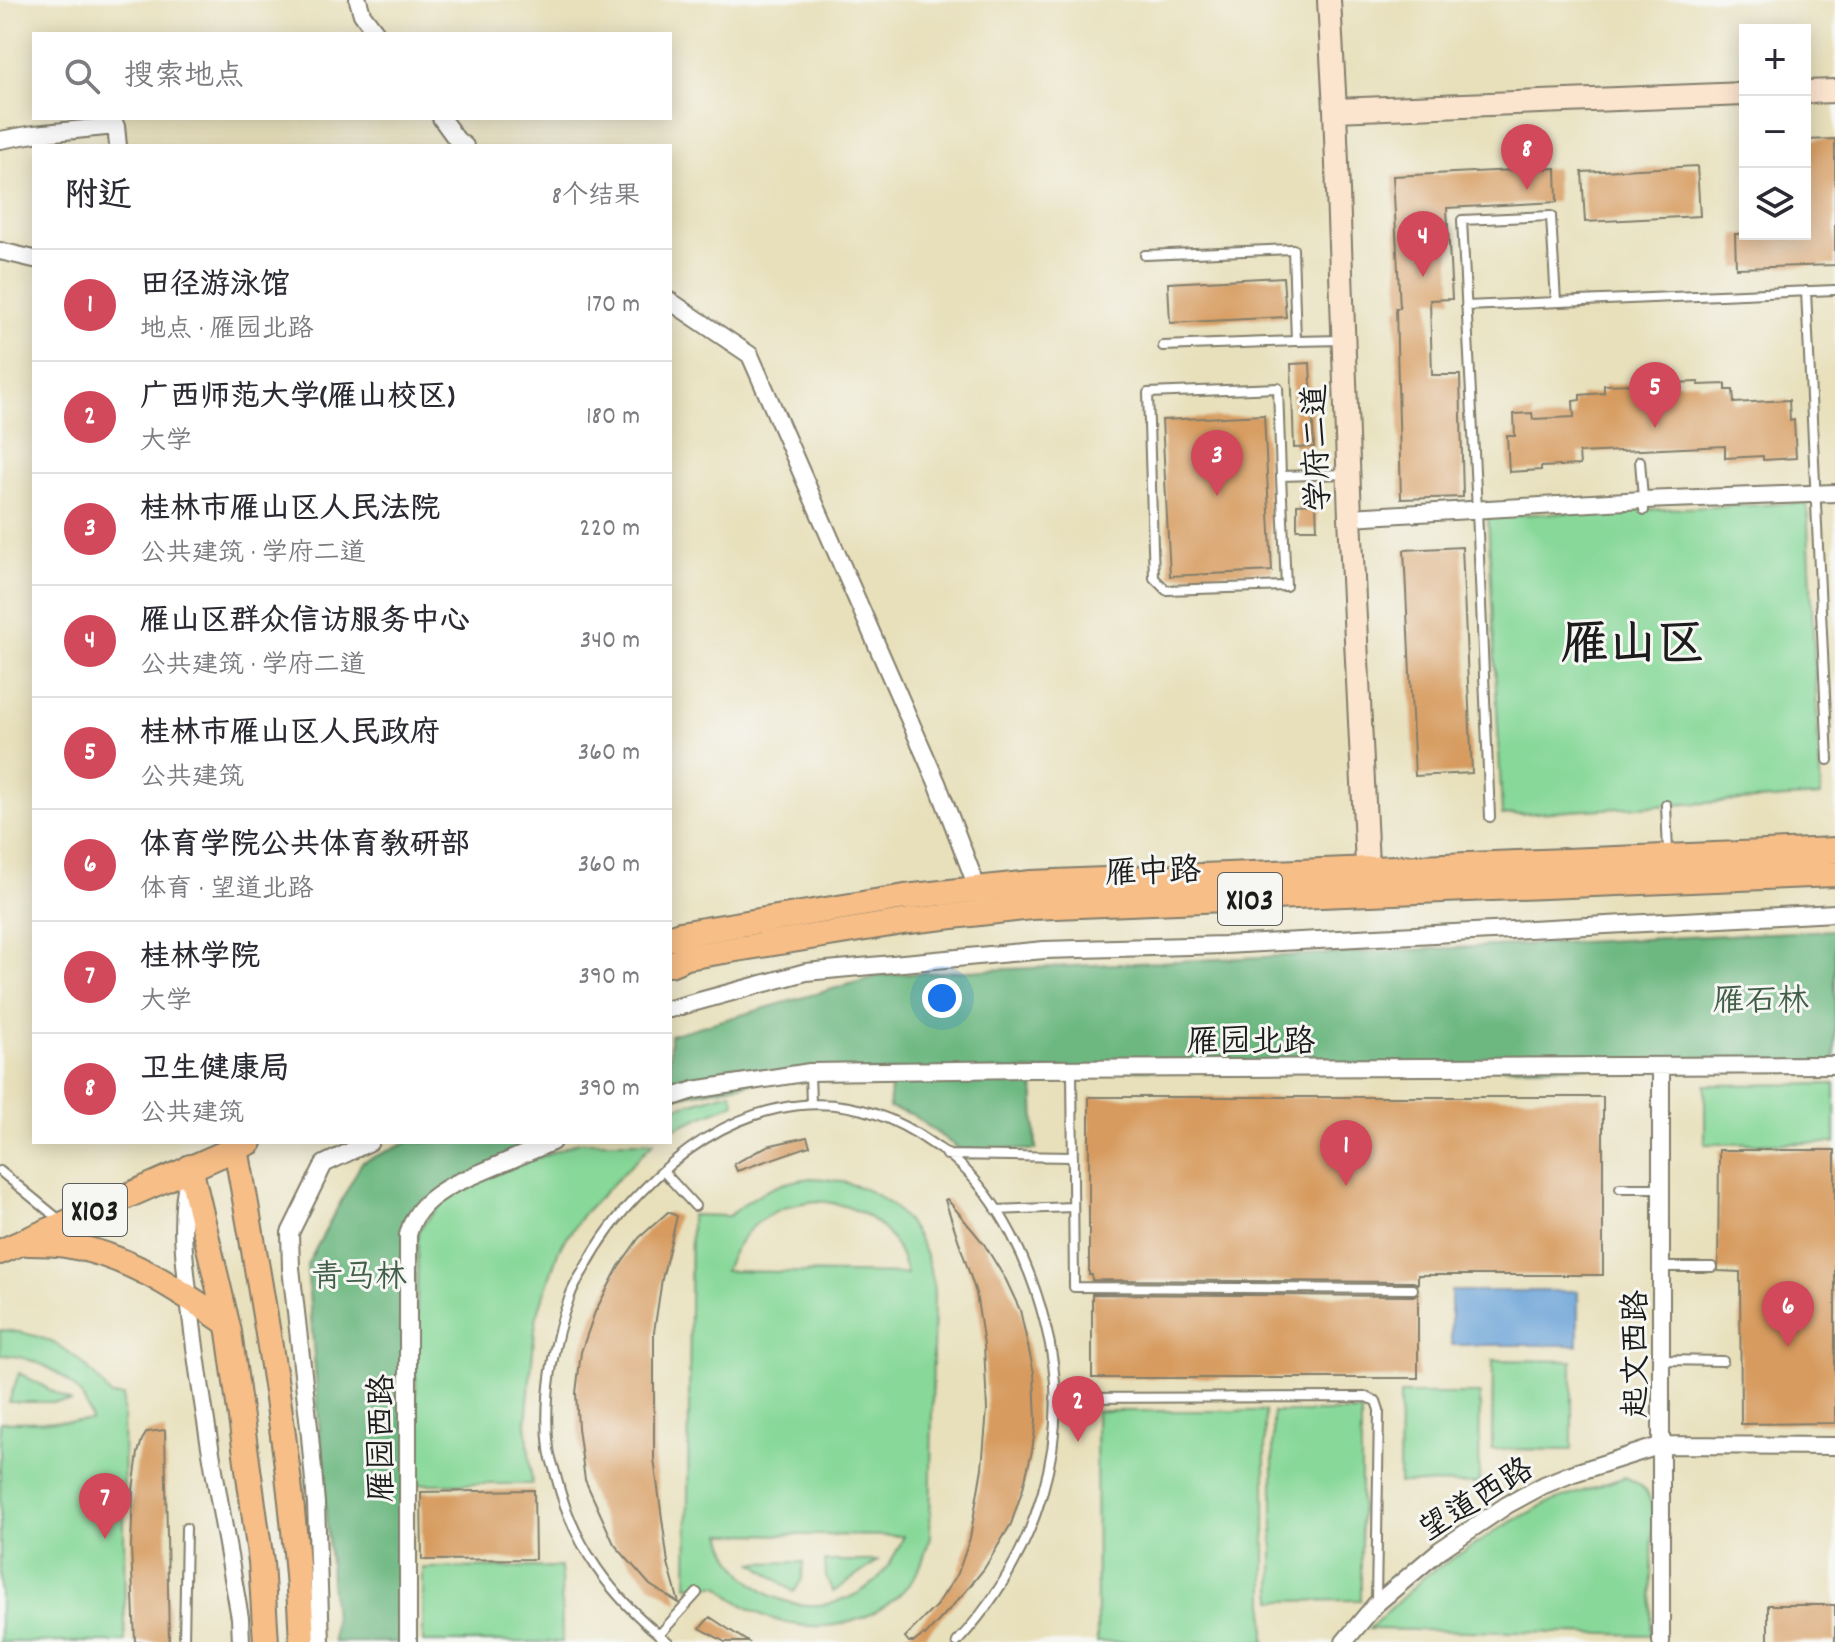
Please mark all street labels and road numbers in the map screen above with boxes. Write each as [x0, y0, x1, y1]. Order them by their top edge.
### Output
street label: 学府二道 [1295, 383, 1345, 513]
street label: 雁中路 [1104, 850, 1202, 900]
road number: X103 [1218, 873, 1282, 925]
street label: 雁园北路 [1187, 1022, 1315, 1068]
road number: X103 [63, 1184, 127, 1236]
street label: 起文西路 [1616, 1290, 1662, 1418]
street label: 雁园西路 [362, 1374, 408, 1502]
street label: 望道西路 [1411, 1449, 1544, 1556]

